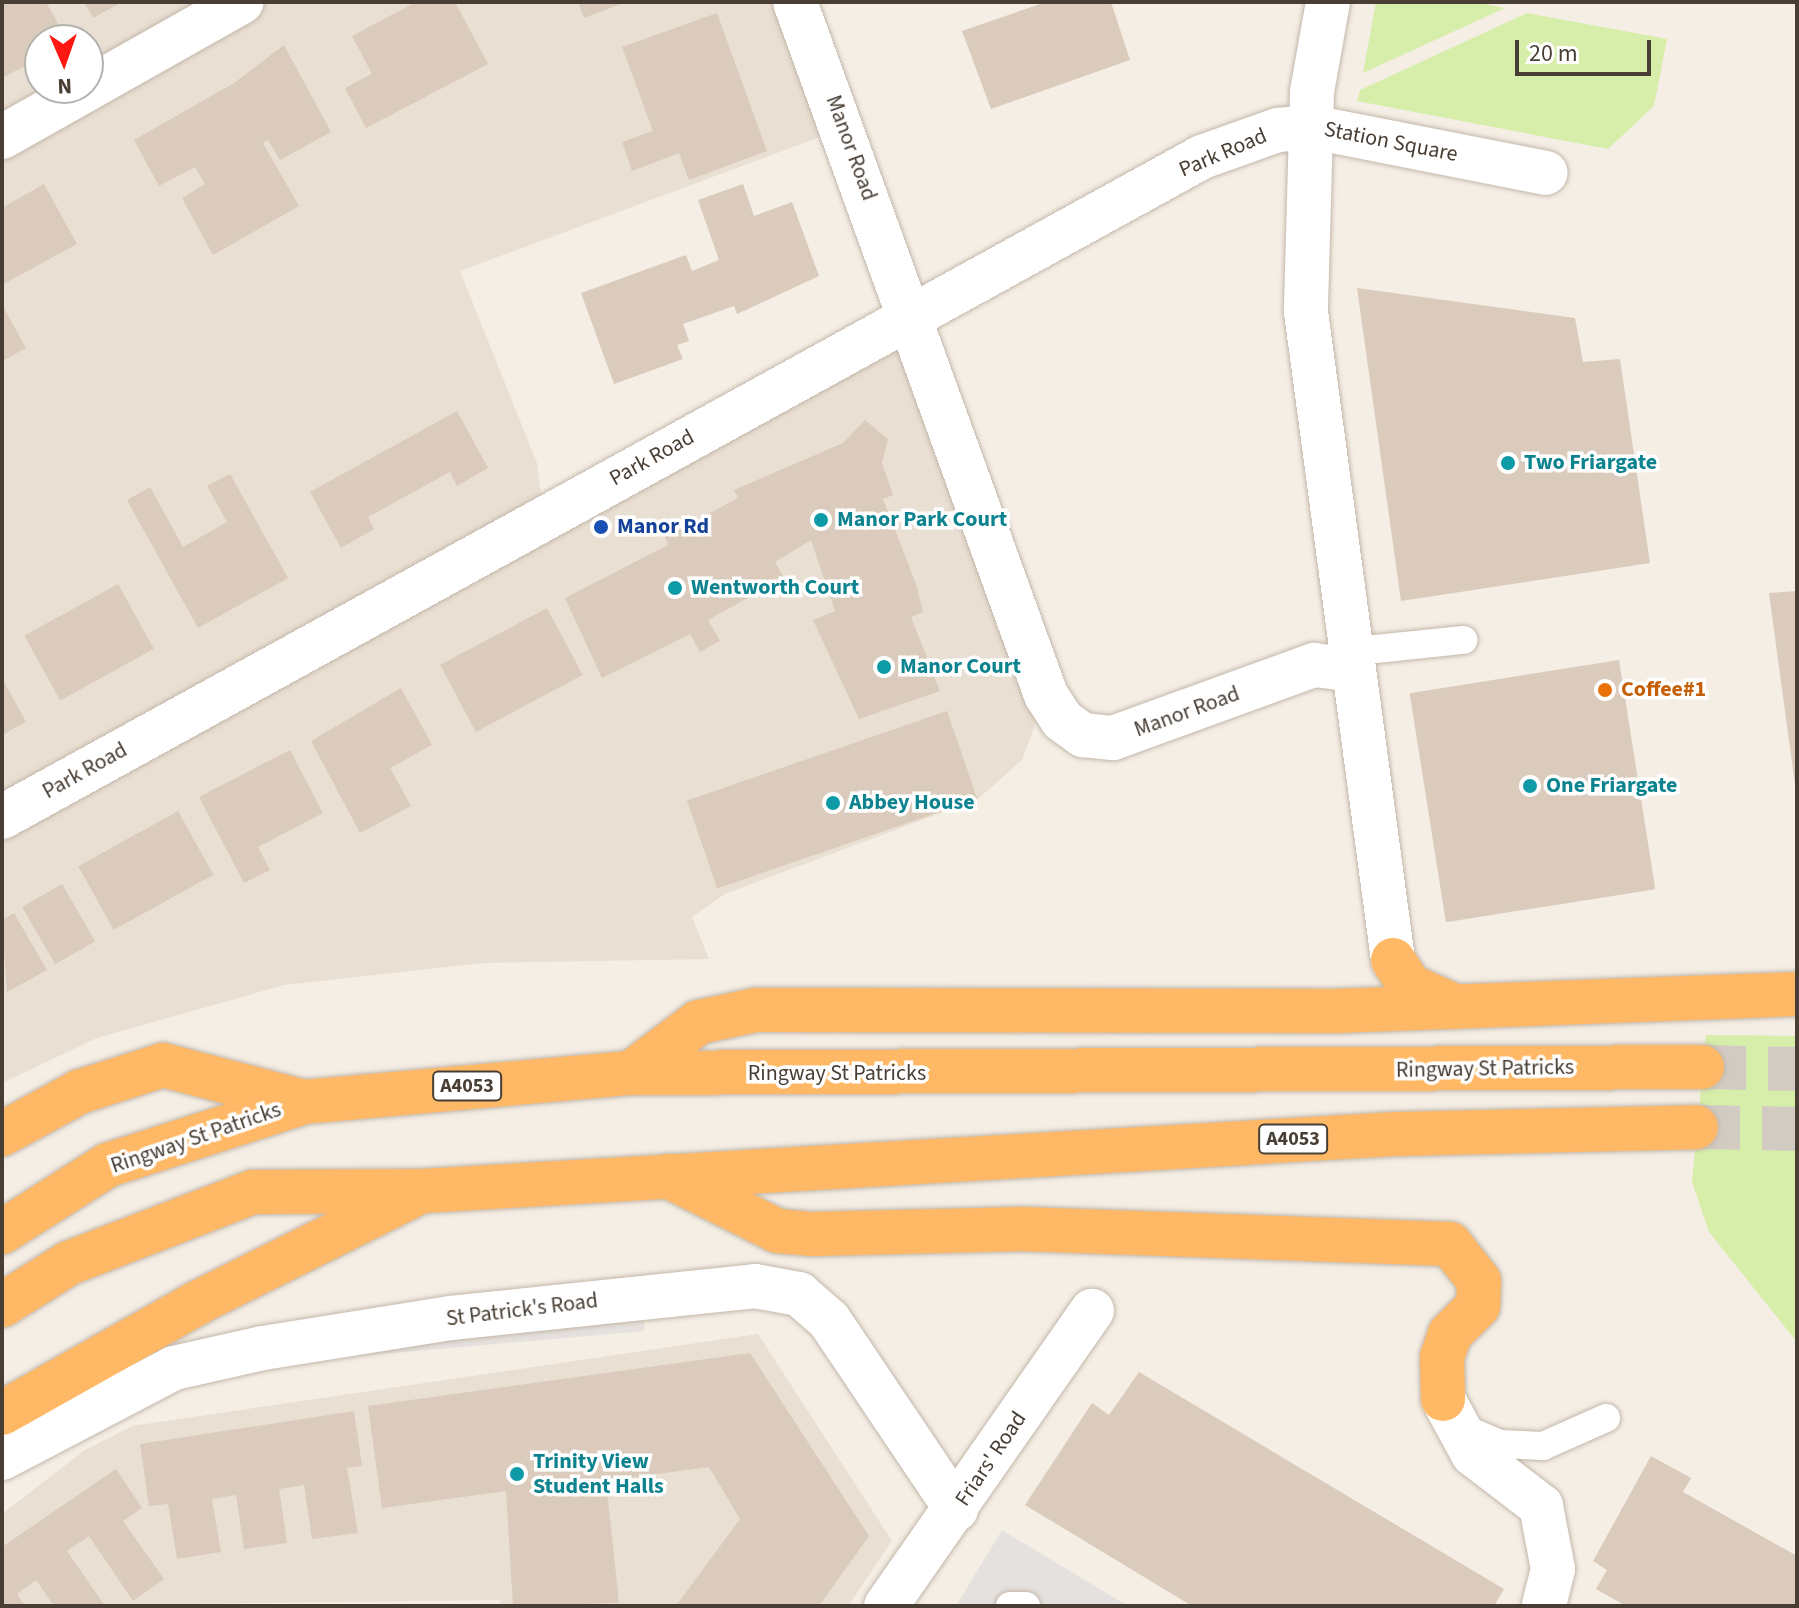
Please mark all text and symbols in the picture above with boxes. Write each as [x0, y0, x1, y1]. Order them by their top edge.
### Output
north arrow [24, 24, 104, 104]
scale bar [1519, 24, 1655, 74]
text: 20 m [1529, 36, 1578, 71]
text: N [57, 70, 73, 102]
street label: Manor Road [820, 92, 882, 204]
street label: Station Square [1322, 116, 1460, 168]
street label: Park Road [1175, 123, 1271, 183]
street label: Park Road [605, 424, 699, 492]
place label: Two Friargate [1524, 450, 1657, 476]
marker: Two Friargate [1499, 454, 1517, 472]
place label: Manor Park Court [837, 507, 1007, 533]
marker: Manor Park Court [812, 511, 830, 529]
place label: Manor Rd [617, 514, 709, 540]
marker: Manor Rd [592, 518, 610, 536]
place label: Wentworth Court [691, 575, 859, 601]
marker: Wentworth Court [666, 579, 684, 597]
place label: Manor Court [900, 654, 1021, 680]
marker: Manor Court [875, 658, 893, 676]
place label: Coffee#1 [1621, 677, 1706, 703]
street label: Manor Road [1131, 681, 1243, 743]
marker: Coffee#1 [1596, 681, 1614, 699]
street label: Park Road [38, 737, 132, 805]
place label: One Friargate [1546, 773, 1677, 799]
marker: One Friargate [1521, 777, 1539, 795]
place label: Abbey House [849, 790, 975, 816]
marker: Abbey House [824, 794, 842, 812]
street label: Ringway St Patricks [1396, 1054, 1574, 1084]
street label: Ringway St Patricks [748, 1061, 926, 1087]
road number: A4053 [431, 1070, 503, 1102]
street label: Ringway St Patricks [107, 1096, 285, 1180]
road number: A4053 [1257, 1123, 1329, 1155]
street label: St Patrick's Road [445, 1288, 599, 1332]
street label: Friars' Road [950, 1407, 1032, 1511]
place label: Trinity View Student Halls [533, 1448, 664, 1500]
marker: Trinity View Student Halls [508, 1465, 526, 1483]

